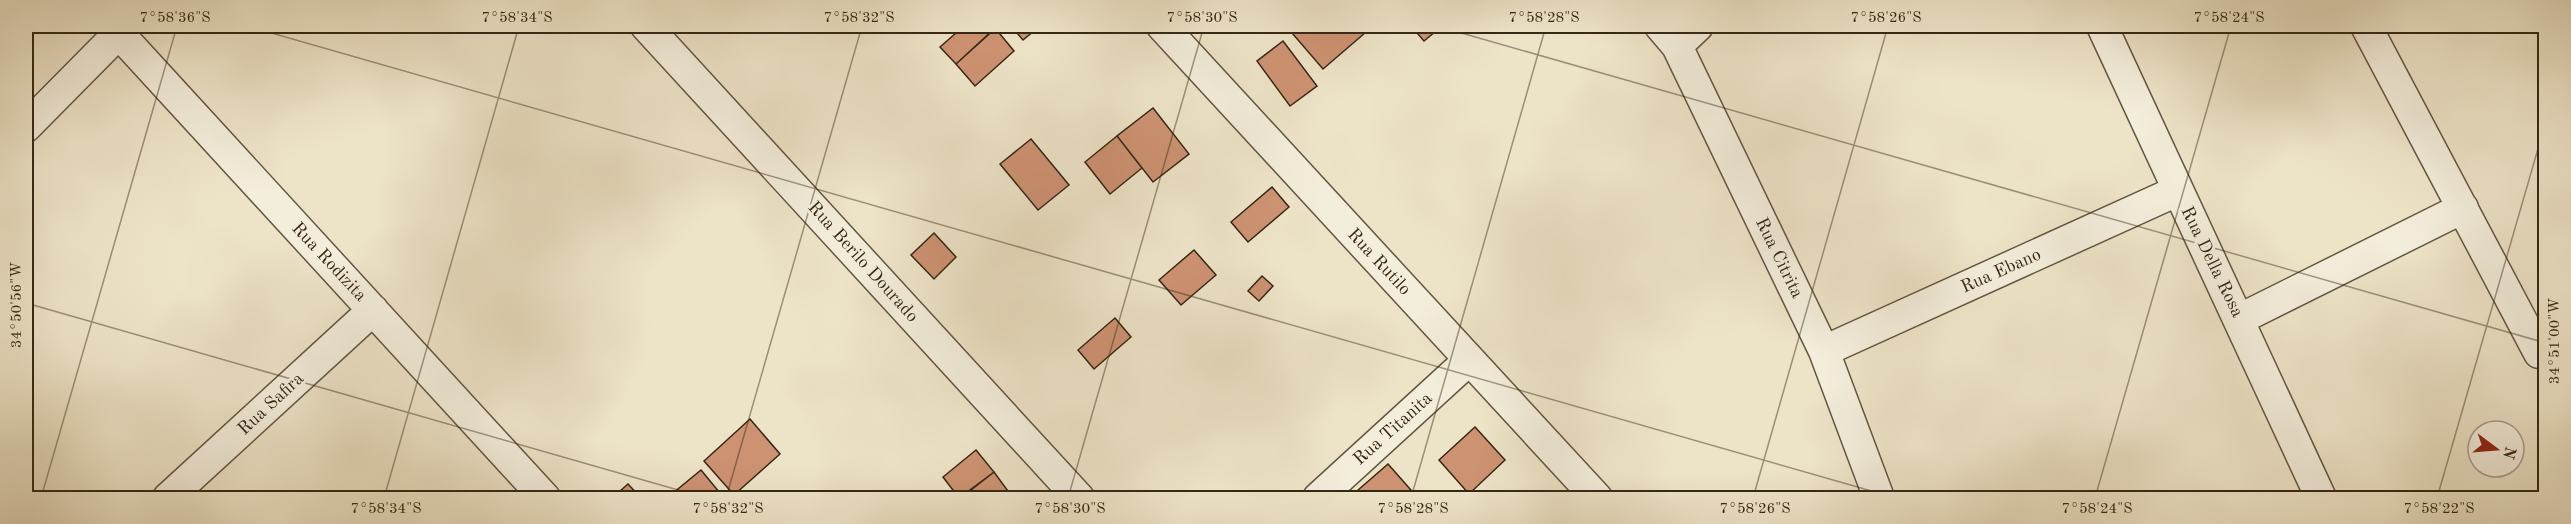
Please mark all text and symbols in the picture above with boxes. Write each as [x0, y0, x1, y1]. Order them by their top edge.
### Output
text: 7°58'36"S [139, 11, 211, 26]
text: 7°58'34"S [481, 11, 553, 26]
text: 7°58'32"S [823, 11, 895, 26]
text: 7°58'30"S [1166, 11, 1238, 26]
text: 7°58'28"S [1508, 11, 1580, 26]
text: 7°58'26"S [1850, 11, 1922, 26]
text: 7°58'24"S [2193, 11, 2265, 26]
street label: Rua Berilo Dourado [804, 198, 922, 326]
street label: Rua Della Rosa [2177, 204, 2247, 320]
street label: Rua Citrita [1752, 215, 1806, 301]
street label: Rua Rodizita [288, 219, 370, 305]
street label: Rua Rutilo [1344, 225, 1414, 299]
street label: Rua Ebano [1958, 245, 2044, 297]
text: 34°50'56"W [10, 262, 25, 348]
text: 34°51'00"W [2548, 298, 2563, 384]
street label: Rua Safira [235, 369, 307, 439]
street label: Rua Titanita [1350, 389, 1436, 469]
north arrow [2466, 419, 2526, 479]
text: N [2499, 444, 2518, 461]
text: 7°58'34"S [350, 502, 422, 517]
text: 7°58'32"S [692, 502, 764, 517]
text: 7°58'30"S [1034, 502, 1106, 517]
text: 7°58'28"S [1377, 502, 1449, 517]
text: 7°58'26"S [1719, 502, 1791, 517]
text: 7°58'24"S [2061, 502, 2133, 517]
text: 7°58'22"S [2403, 502, 2475, 517]

